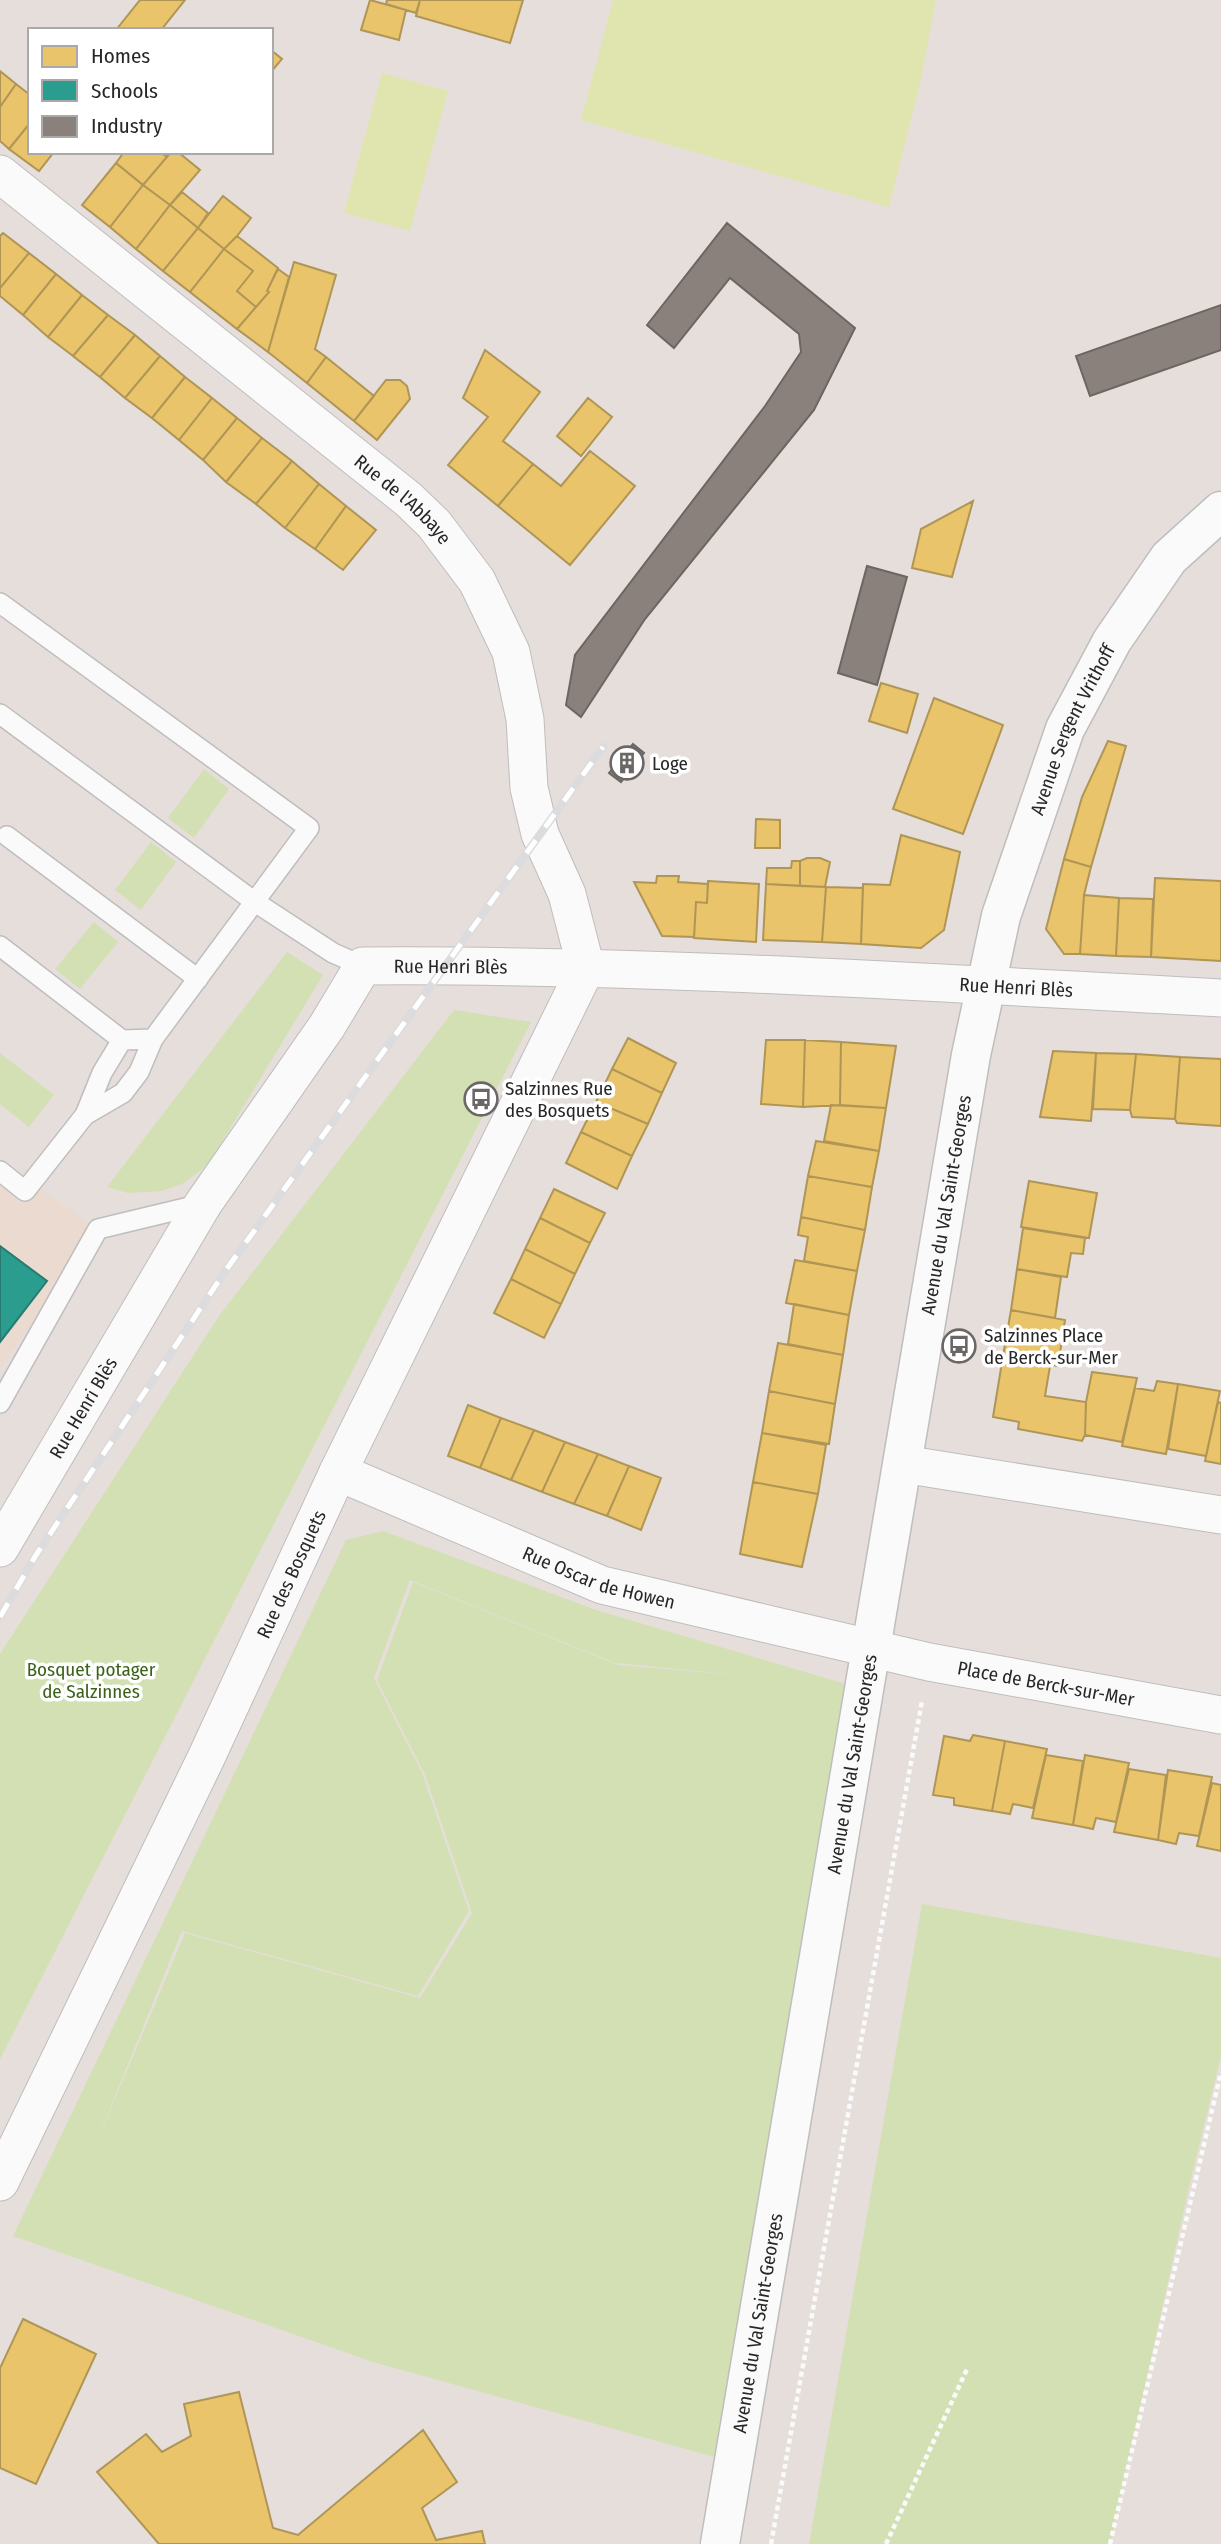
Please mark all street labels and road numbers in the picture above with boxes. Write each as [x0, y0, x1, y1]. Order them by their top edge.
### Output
street label: Rue de l'Abbaye [350, 449, 456, 548]
street label: Avenue Sergent Vrithoff [1025, 639, 1120, 818]
street label: Rue Henri Blès [394, 954, 508, 978]
street label: Rue Henri Blès [959, 972, 1074, 1001]
street label: Avenue du Val Saint-Georges [916, 1093, 976, 1317]
street label: Rue Henri Blès [44, 1353, 122, 1462]
street label: Rue des Bosquets [251, 1506, 330, 1642]
street label: Rue Oscar de Howen [519, 1541, 677, 1613]
street label: Avenue du Val Saint-Georges [822, 1652, 881, 1876]
street label: Place de Berck-sur-Mer [956, 1656, 1137, 1711]
street label: Avenue du Val Saint-Georges [727, 2211, 787, 2435]

